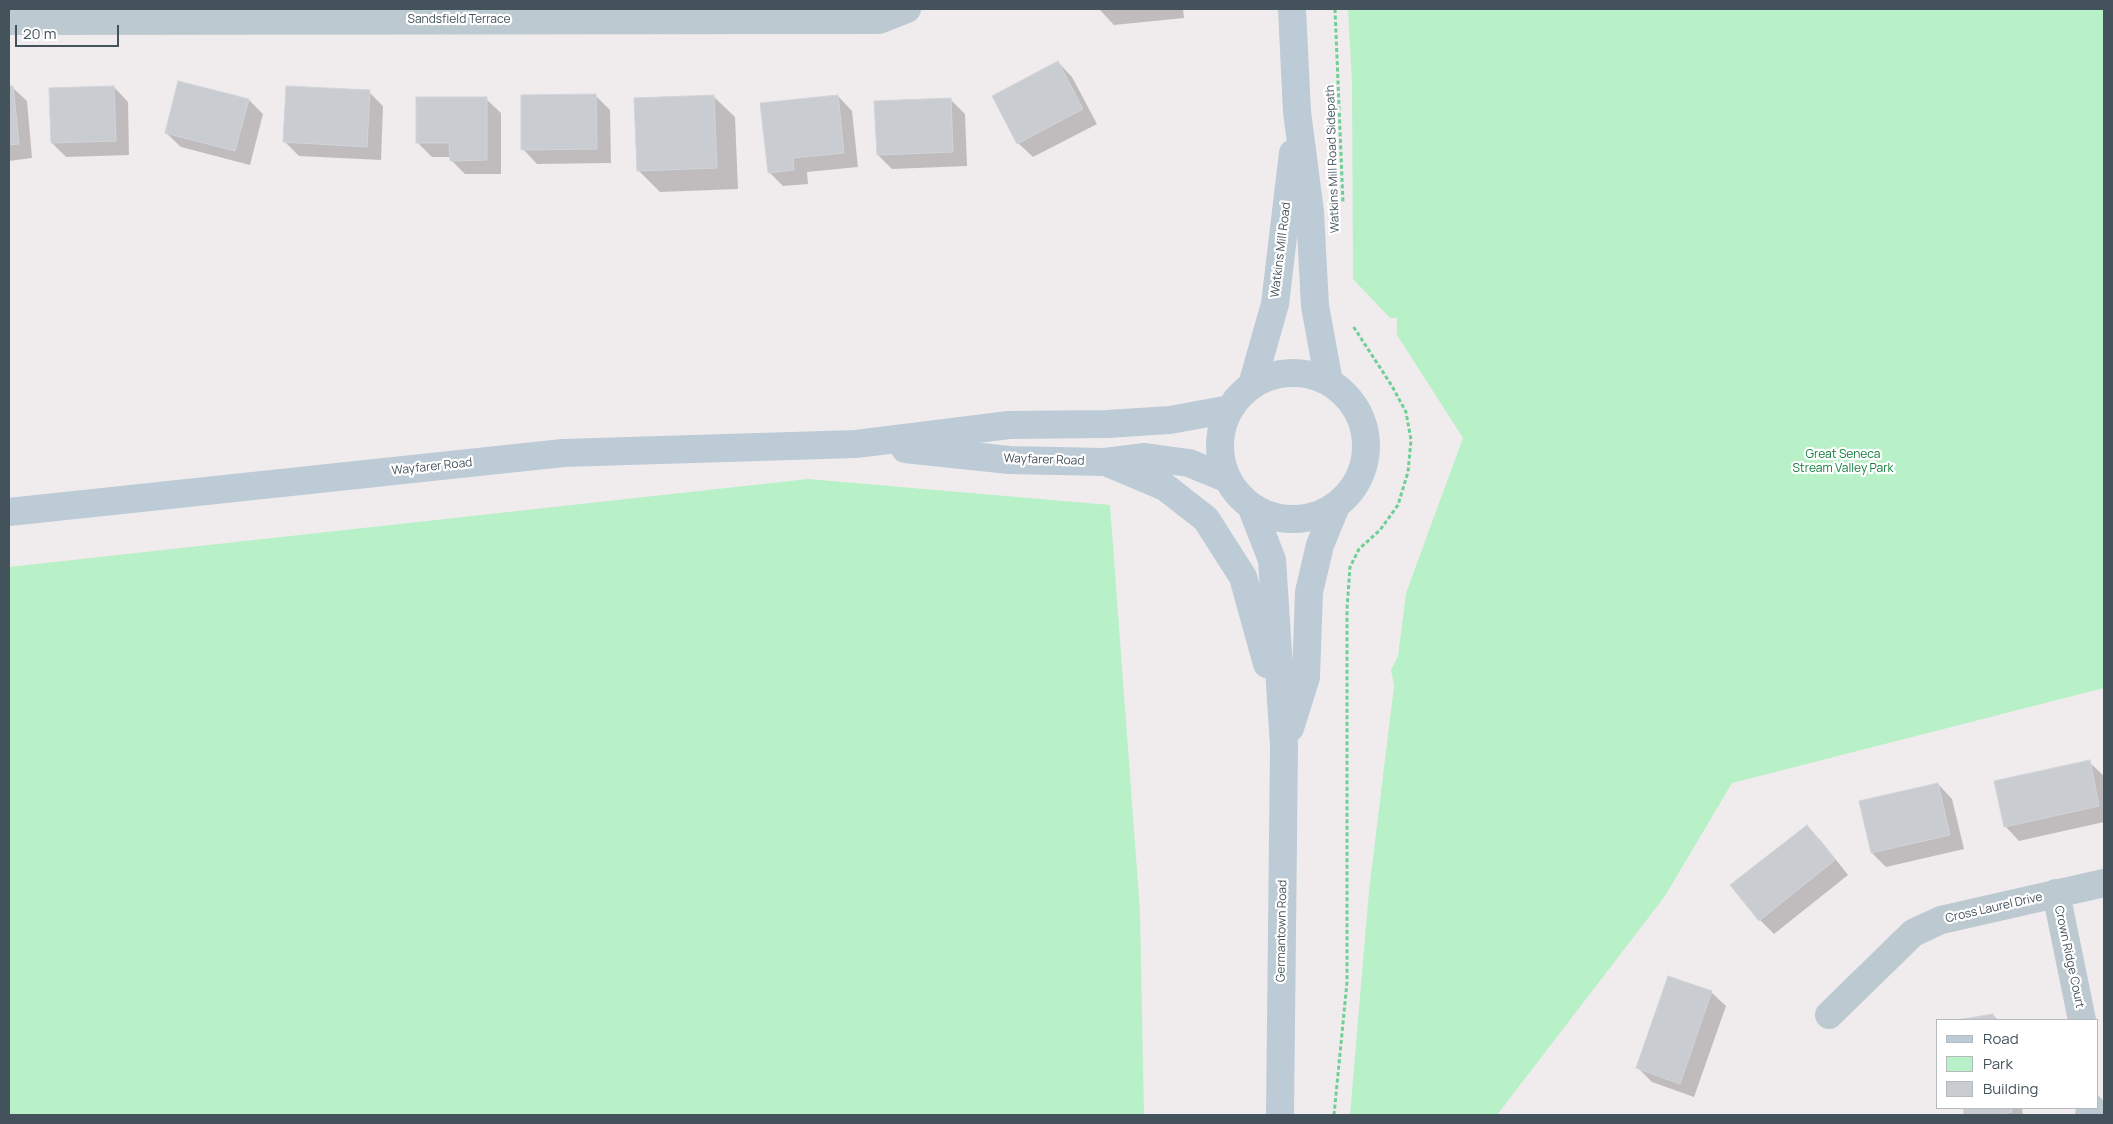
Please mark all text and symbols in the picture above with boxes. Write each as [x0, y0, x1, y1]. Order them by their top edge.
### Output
street label: Sandsfield Terrace [408, 13, 510, 27]
scale bar [18, 15, 121, 47]
text: 20 m [23, 23, 56, 44]
street label: Watkins Mill Road Sidepath [1323, 85, 1343, 233]
street label: Watkins Mill Road [1268, 201, 1294, 299]
park label: Great Seneca Stream Valley Park [1792, 448, 1894, 476]
street label: Wayfarer Road [1003, 451, 1085, 469]
street label: Wayfarer Road [391, 456, 473, 478]
street label: Germantown Road [1274, 880, 1290, 982]
street label: Cross Laurel Drive [1944, 890, 2044, 926]
street label: Crown Ridge Court [2051, 904, 2087, 1010]
legend [1936, 1019, 2098, 1109]
text: Road [1983, 1028, 2019, 1049]
text: Park [1983, 1053, 2013, 1074]
text: Building [1983, 1078, 2038, 1099]

